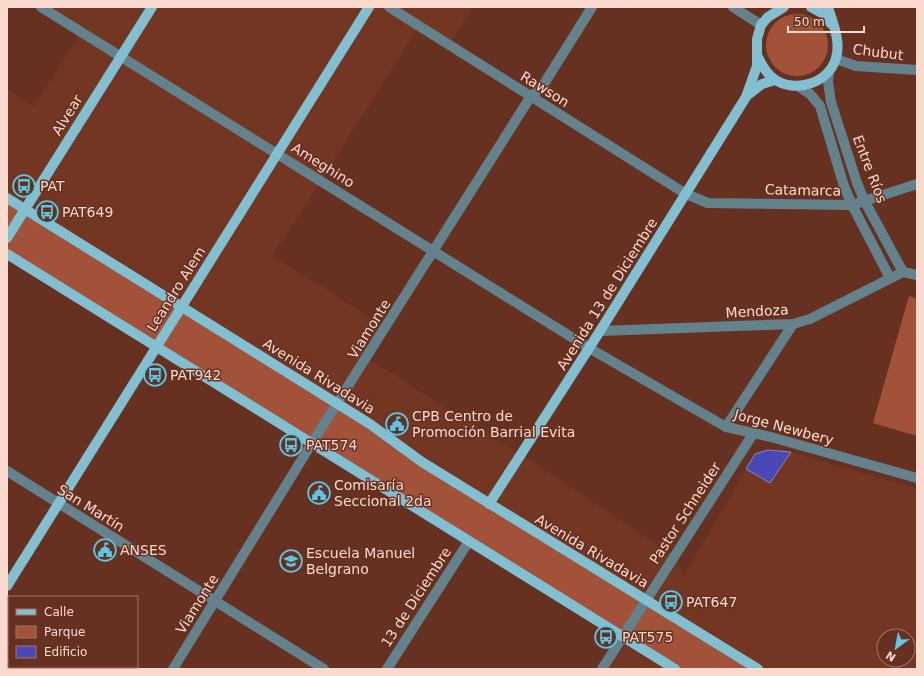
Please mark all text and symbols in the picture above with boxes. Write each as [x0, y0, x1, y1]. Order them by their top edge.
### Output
scale bar [788, 8, 864, 34]
text: 50 m [794, 15, 825, 29]
street label: Chubut [852, 41, 905, 63]
street label: Rawson [518, 68, 572, 110]
street label: Alvear [48, 92, 86, 138]
street label: Entre Ríos [850, 133, 890, 205]
street label: Ameghino [289, 139, 357, 191]
bus stop icon: PAT [11, 173, 37, 199]
place label: PAT [40, 178, 65, 194]
street label: Catamarca [765, 181, 841, 199]
bus stop icon: PAT649 [34, 199, 60, 225]
place label: PAT649 [62, 204, 113, 220]
street label: Avenida 13 de Diciembre [554, 215, 660, 373]
street label: Leandro Alem [144, 244, 208, 334]
street label: Viamonte [344, 296, 394, 362]
street label: Mendoza [725, 301, 789, 321]
street label: Avenida Rivadavia [260, 335, 378, 417]
bus stop icon: PAT942 [142, 362, 168, 388]
place label: PAT942 [170, 367, 221, 383]
street label: Jorge Newbery [732, 406, 835, 448]
place label: CPB Centro de Promoción Barrial Evita [412, 408, 575, 440]
public building icon: CPB Centro de Promoción Barrial Evita [384, 411, 410, 437]
bus stop icon: PAT574 [278, 432, 304, 458]
place label: PAT574 [306, 437, 357, 453]
street label: Pastor Schneider [646, 459, 724, 567]
place label: Comisaría Seccional 2da [334, 477, 432, 509]
public building icon: Comisaría Seccional 2da [306, 480, 332, 506]
street label: San Martín [55, 481, 127, 535]
street label: Avenida Rivadavia [533, 511, 651, 591]
public building icon: ANSES [92, 537, 118, 563]
place label: ANSES [120, 542, 167, 558]
street label: 13 de Diciembre [378, 544, 454, 650]
place label: Escuela Manuel Belgrano [306, 545, 415, 577]
school or university icon: Escuela Manuel Belgrano [278, 548, 304, 574]
street label: Viamonte [172, 571, 222, 637]
bus stop icon: PAT647 [658, 589, 684, 615]
place label: PAT647 [686, 594, 737, 610]
legend [8, 596, 138, 668]
text: Calle [44, 605, 74, 619]
bus stop icon: PAT575 [593, 624, 619, 650]
text: Parque [44, 625, 85, 639]
north arrow [876, 628, 916, 668]
place label: PAT575 [622, 629, 673, 645]
text: Edificio [44, 645, 87, 659]
text: N [884, 648, 898, 664]

